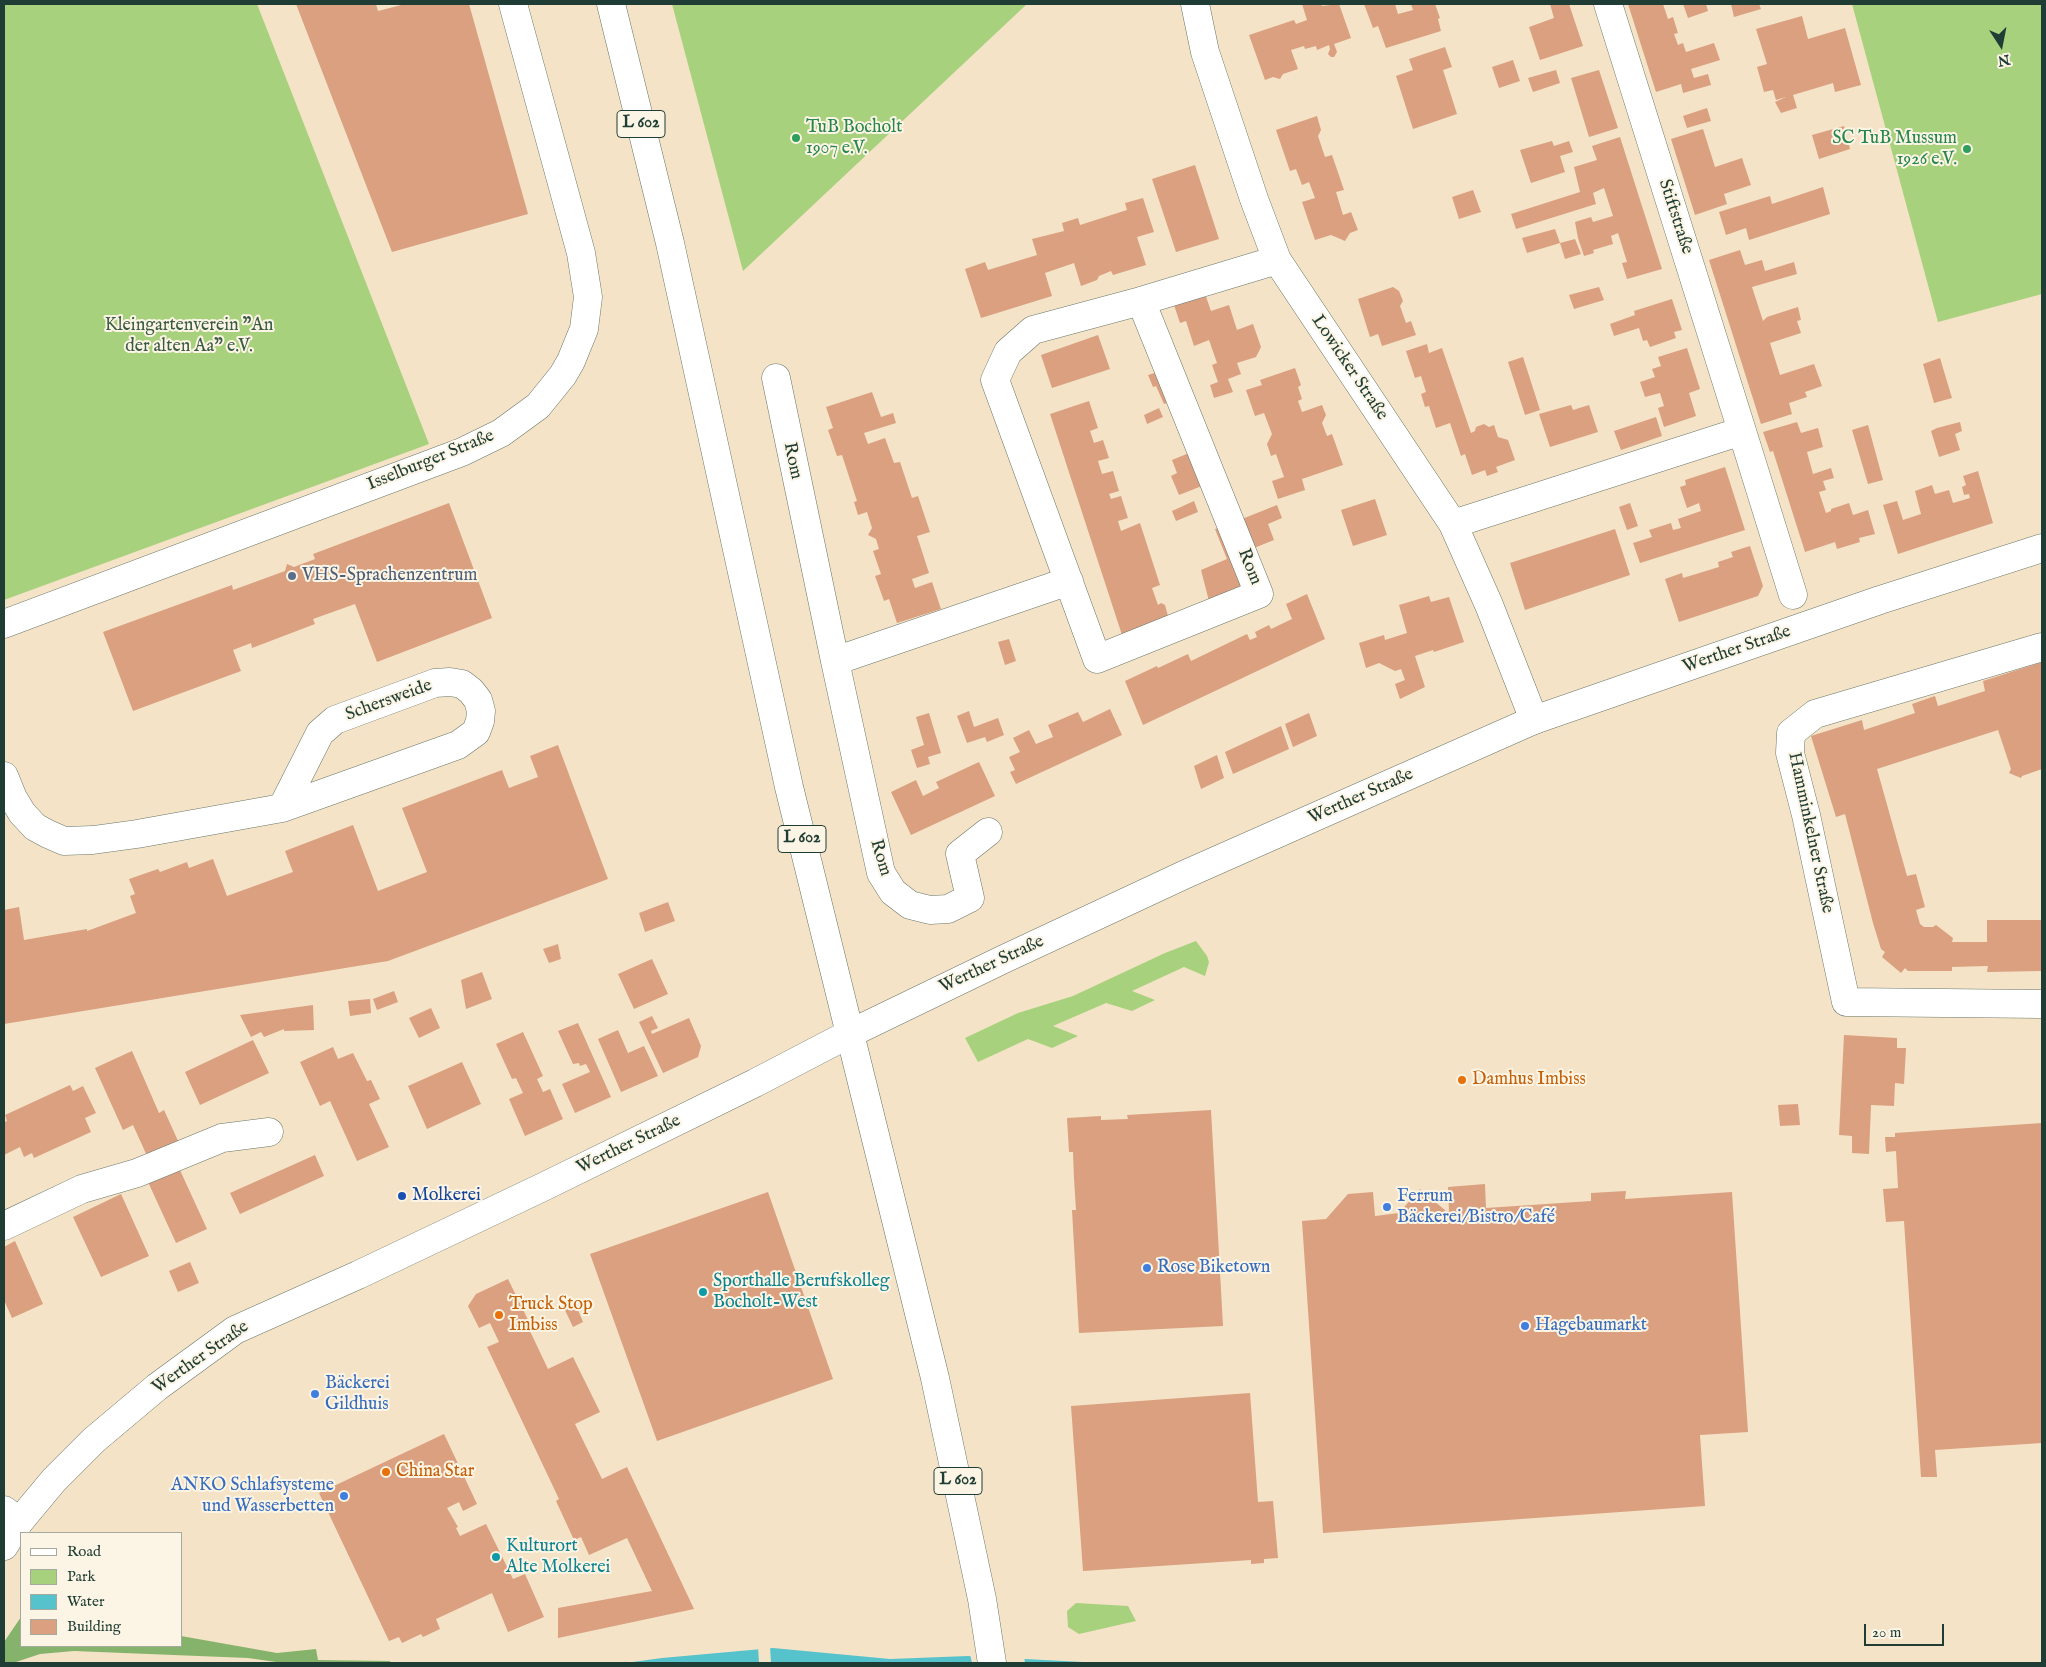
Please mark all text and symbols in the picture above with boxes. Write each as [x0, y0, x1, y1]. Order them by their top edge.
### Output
north arrow [1976, 20, 2026, 70]
text: N [1996, 50, 2012, 70]
road number: L 602 [617, 110, 665, 138]
place label: TuB Bocholt 1907 e.V. [806, 117, 902, 160]
place label: SC TuB Mussum 1926 e.V. [1832, 128, 1957, 170]
marker: TuB Bocholt 1907 e.V. [790, 132, 802, 144]
marker: SC TuB Mussum 1926 e.V. [1961, 143, 1973, 155]
street label: Stiftstraße [1653, 177, 1697, 257]
street label: Lowicker Straße [1306, 311, 1392, 425]
park label: Kleingartenverein "An der alten Aa" e.V. [105, 315, 273, 358]
street label: Isselburger Straße [364, 426, 498, 496]
street label: Rom [778, 441, 806, 481]
street label: Rom [1232, 546, 1266, 588]
place label: VHS-Sprachenzentrum [302, 565, 477, 587]
marker: VHS-Sprachenzentrum [286, 570, 298, 582]
street label: Werther Straße [1680, 621, 1794, 679]
street label: Schersweide [343, 675, 435, 727]
street label: Hamminkelner Straße [1782, 751, 1838, 915]
street label: Werther Straße [1305, 764, 1417, 830]
road number: L 602 [778, 826, 826, 852]
street label: Rom [864, 837, 896, 879]
street label: Werther Straße [936, 931, 1048, 999]
place label: Damhus Imbiss [1472, 1069, 1586, 1091]
marker: Damhus Imbiss [1456, 1074, 1468, 1086]
street label: Werther Straße [573, 1111, 685, 1179]
place label: Molkerei [412, 1185, 481, 1207]
place label: Ferrum Bäckerei/Bistro/Café [1397, 1186, 1555, 1228]
marker: Molkerei [396, 1190, 408, 1202]
marker: Ferrum Bäckerei/Bistro/Café [1381, 1201, 1393, 1213]
place label: Rose Biketown [1157, 1257, 1270, 1279]
marker: Rose Biketown [1141, 1262, 1153, 1274]
place label: Sporthalle Berufskolleg Bocholt-West [713, 1271, 890, 1314]
marker: Sporthalle Berufskolleg Bocholt-West [697, 1286, 709, 1298]
place label: Truck Stop Imbiss [509, 1294, 593, 1336]
marker: Truck Stop Imbiss [493, 1309, 505, 1321]
place label: Hagebaumarkt [1535, 1315, 1647, 1337]
street label: Werther Straße [149, 1317, 253, 1399]
marker: Hagebaumarkt [1519, 1320, 1531, 1332]
place label: Bäckerei Gildhuis [325, 1373, 390, 1416]
marker: Bäckerei Gildhuis [309, 1388, 321, 1400]
place label: China Star [396, 1461, 474, 1483]
marker: China Star [380, 1466, 392, 1478]
road number: L 602 [934, 1468, 982, 1494]
place label: ANKO Schlafsysteme und Wasserbetten [171, 1475, 334, 1518]
marker: ANKO Schlafsysteme und Wasserbetten [338, 1490, 350, 1502]
legend [20, 1532, 182, 1647]
place label: Kulturort Alte Molkerei [506, 1536, 610, 1578]
text: Road [67, 1542, 101, 1561]
marker: Kulturort Alte Molkerei [490, 1551, 502, 1563]
text: Park [67, 1567, 96, 1586]
text: Water [67, 1592, 104, 1611]
scale bar [1866, 1614, 1946, 1646]
text: Building [67, 1617, 121, 1636]
text: 20 m [1872, 1623, 1901, 1642]

